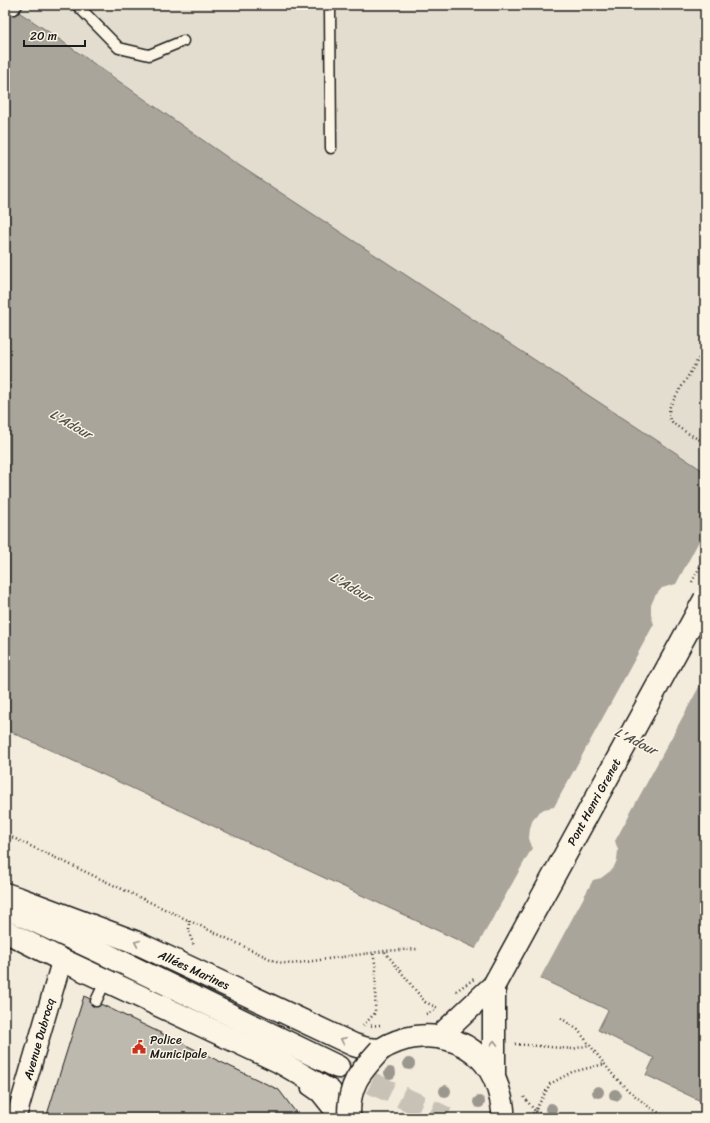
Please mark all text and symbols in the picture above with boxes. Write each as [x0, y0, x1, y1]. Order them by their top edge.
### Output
scale bar [24, 22, 85, 48]
text: 20 m [30, 25, 57, 47]
water label: L'Adour [46, 403, 99, 447]
water label: L'Adour [326, 566, 379, 610]
water label: L'Adour [611, 720, 664, 763]
street label: Pont Henri Grenet [561, 754, 627, 850]
one-way arrow [133, 940, 141, 948]
street label: Allées Marines [154, 943, 233, 996]
street label: Avenue Dubrocq [17, 995, 61, 1084]
place label: Police Municipale [150, 1029, 207, 1065]
one-way arrow [340, 1037, 347, 1045]
public building icon: Police Municipale [131, 1039, 147, 1055]
one-way arrow [490, 1040, 498, 1046]

